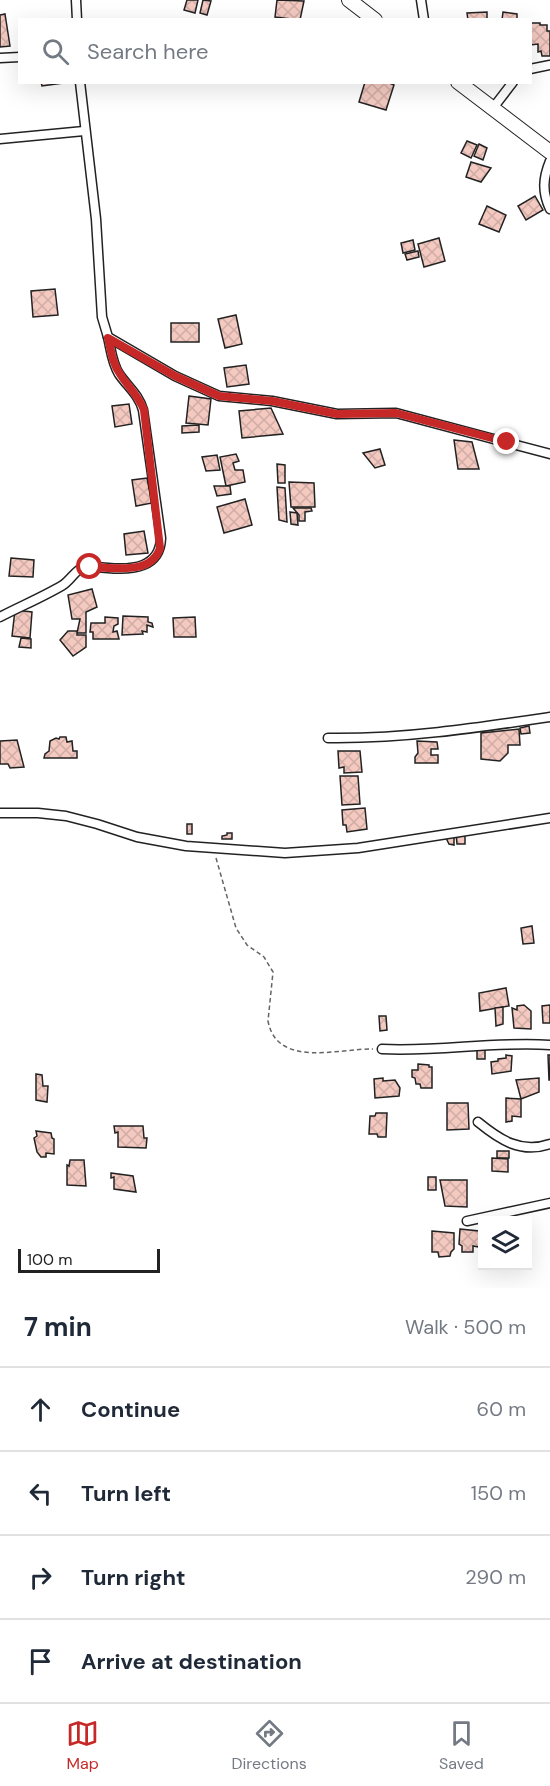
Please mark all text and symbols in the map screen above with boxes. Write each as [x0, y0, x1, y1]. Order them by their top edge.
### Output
search box [18, 18, 532, 84]
icon: search [39, 35, 72, 68]
text: Search here [87, 37, 208, 66]
route end [493, 428, 519, 454]
route start [76, 553, 102, 579]
map controls [478, 1216, 532, 1270]
button: layers [478, 1216, 532, 1270]
scale bar [18, 1246, 160, 1274]
text: 100 m [27, 1249, 72, 1270]
text: 7 min [24, 1310, 92, 1344]
text: Walk · 500 m [405, 1314, 526, 1340]
icon: ahead [24, 1393, 57, 1426]
text: Continue [81, 1395, 180, 1424]
text: 60 m [477, 1396, 526, 1422]
icon: left [24, 1477, 57, 1510]
text: Turn left [81, 1479, 171, 1508]
text: 150 m [471, 1480, 526, 1506]
icon: right [24, 1561, 57, 1594]
text: Turn right [81, 1563, 186, 1592]
text: 290 m [465, 1564, 526, 1590]
icon: arrive [24, 1645, 57, 1678]
text: Arrive at destination [81, 1647, 302, 1676]
tab: Map [66, 1717, 99, 1774]
tab: Directions [231, 1717, 307, 1774]
tab: Saved [439, 1717, 484, 1774]

